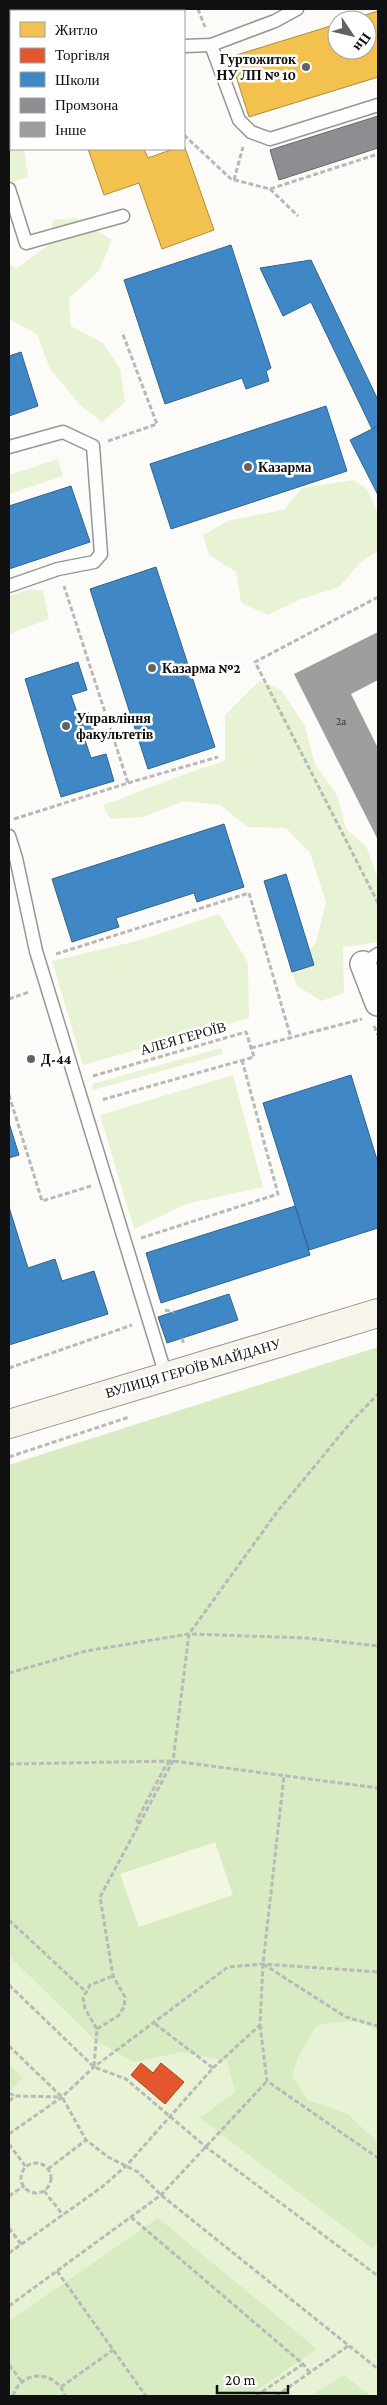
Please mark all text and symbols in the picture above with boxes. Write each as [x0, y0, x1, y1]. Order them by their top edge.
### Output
legend [10, 10, 185, 150]
north arrow [327, 10, 377, 60]
text: Житло [55, 22, 98, 38]
text: Пн [351, 30, 375, 55]
text: Торгівля [55, 47, 110, 63]
place label: Гуртожиток НУ ЛП № 10 [217, 51, 297, 83]
marker: Гуртожиток НУ ЛП № 10 [300, 61, 312, 73]
text: Школи [55, 72, 99, 88]
text: Промзона [55, 97, 118, 113]
text: Інше [55, 122, 87, 138]
place label: Казарма [258, 459, 312, 475]
marker: Казарма [242, 461, 254, 473]
place label: Казарма №2 [162, 660, 241, 676]
marker: Казарма №2 [146, 662, 158, 674]
place label: Управління факультетів [76, 710, 154, 742]
house number: 2а [336, 715, 346, 727]
marker: Управління факультетів [60, 720, 72, 732]
street label: АЛЕЯ ГЕРОЇВ [138, 1018, 228, 1058]
place label: Д-44 [41, 1051, 72, 1067]
marker: Д-44 [25, 1053, 37, 1065]
street label: ВУЛИЦЯ ГЕРОЇВ МАЙДАНУ [103, 1335, 283, 1401]
scale bar [217, 2362, 288, 2394]
text: 20 m [225, 2372, 256, 2388]

